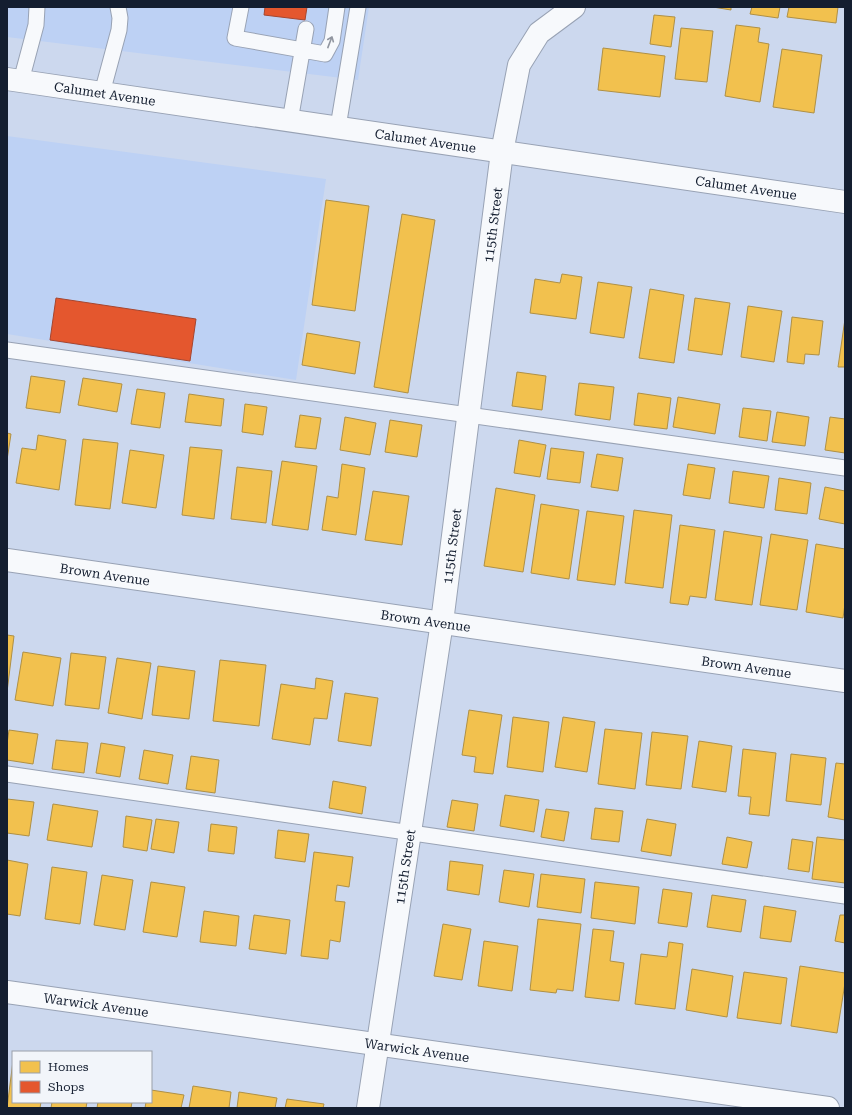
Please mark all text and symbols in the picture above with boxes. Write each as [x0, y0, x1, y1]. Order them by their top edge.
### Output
one-way arrow [327, 37, 335, 49]
street label: Calumet Avenue [53, 79, 157, 109]
street label: Calumet Avenue [374, 126, 477, 156]
street label: Calumet Avenue [694, 173, 798, 203]
street label: 115th Street [481, 186, 505, 263]
street label: 115th Street [440, 508, 464, 585]
street label: Brown Avenue [59, 561, 151, 589]
street label: Brown Avenue [380, 607, 472, 635]
street label: Brown Avenue [700, 653, 792, 681]
street label: 115th Street [392, 828, 418, 905]
street label: Warwick Avenue [43, 990, 149, 1020]
street label: Warwick Avenue [363, 1036, 470, 1065]
legend [12, 1051, 152, 1103]
text: Homes [48, 1060, 89, 1074]
text: Shops [48, 1080, 84, 1094]

